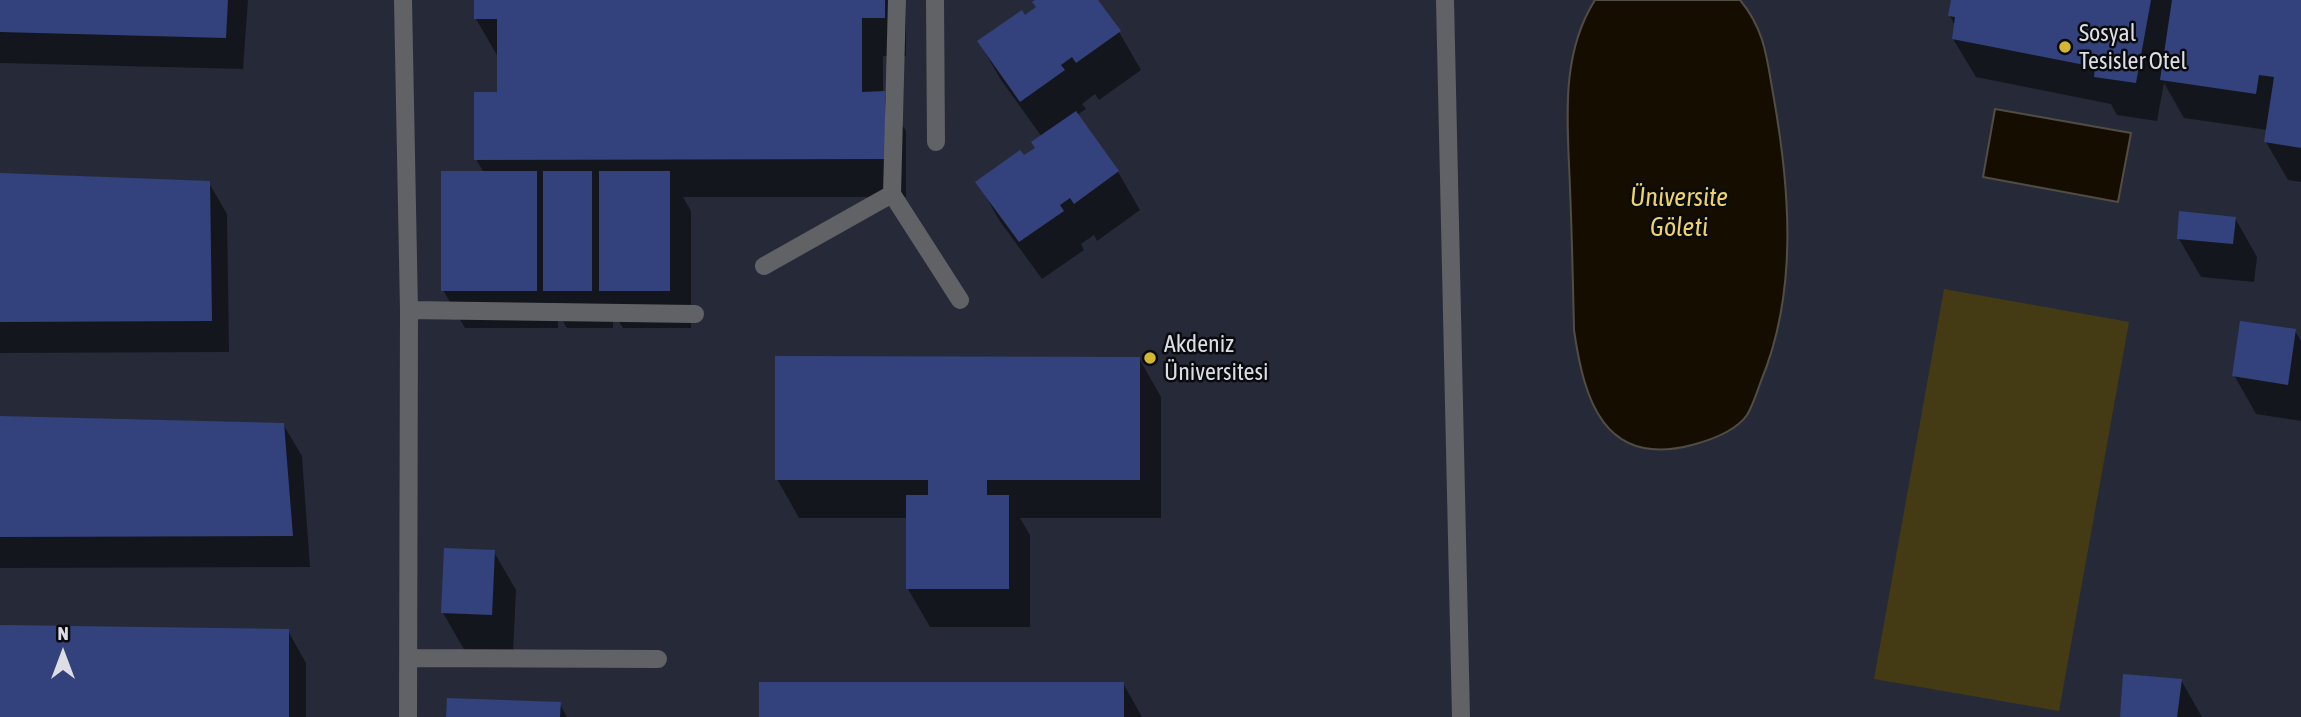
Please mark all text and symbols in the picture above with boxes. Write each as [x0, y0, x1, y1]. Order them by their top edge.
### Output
place label: Sosyal Tesisler Otel [2079, 19, 2187, 75]
marker: Sosyal Tesisler Otel [2057, 39, 2073, 55]
water label: Üniversite Göleti [1630, 182, 1728, 244]
place label: Akdeniz Üniversitesi [1164, 330, 1268, 386]
marker: Akdeniz Üniversitesi [1142, 350, 1158, 366]
north arrow [28, 619, 98, 689]
text: N [57, 622, 69, 644]

